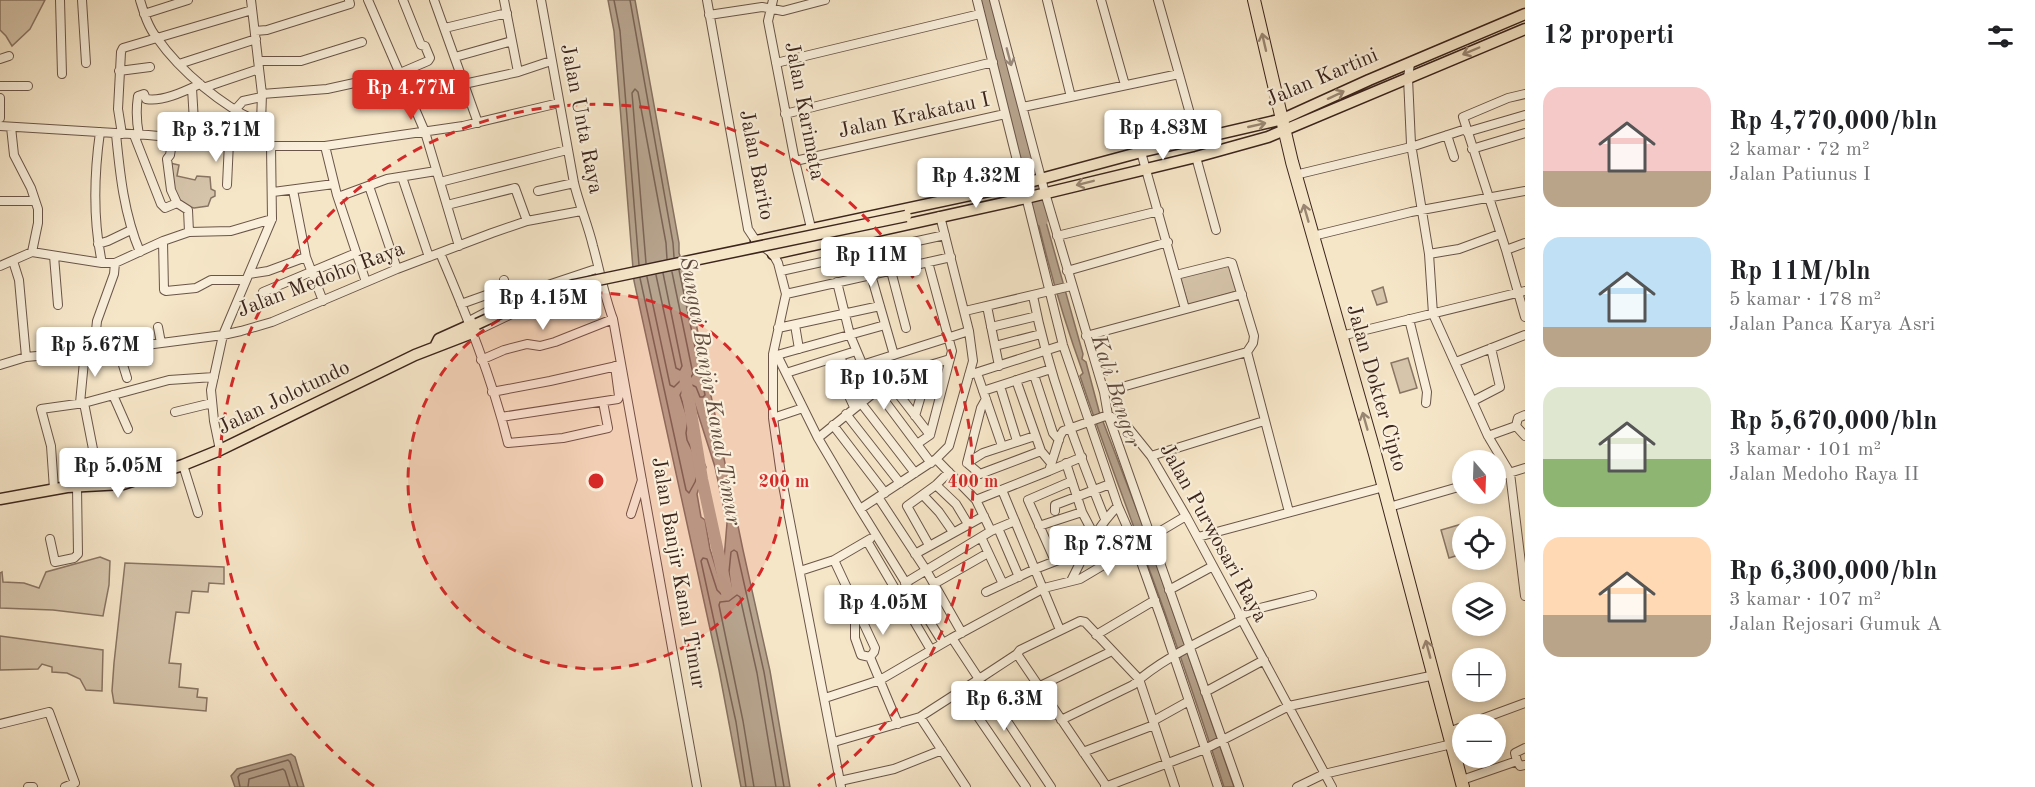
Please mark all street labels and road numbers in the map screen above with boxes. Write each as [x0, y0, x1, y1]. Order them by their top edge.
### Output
street label: Jalan Karimata [780, 40, 828, 182]
street label: Jalan Unta Raya [556, 42, 606, 196]
street label: Jalan Kartini [1263, 45, 1381, 111]
street label: Jalan Krakatau I [836, 90, 992, 142]
street label: Jalan Barito [735, 108, 777, 222]
street label: Jalan Medoho Raya [234, 238, 408, 322]
street label: Jalan Dokter Cipto [1342, 302, 1410, 474]
street label: Jalan Jolotundo [215, 357, 353, 439]
street label: Jalan Purwosari Raya [1155, 440, 1271, 626]
street label: Jalan Banjir Kanal Timur [647, 456, 709, 691]

